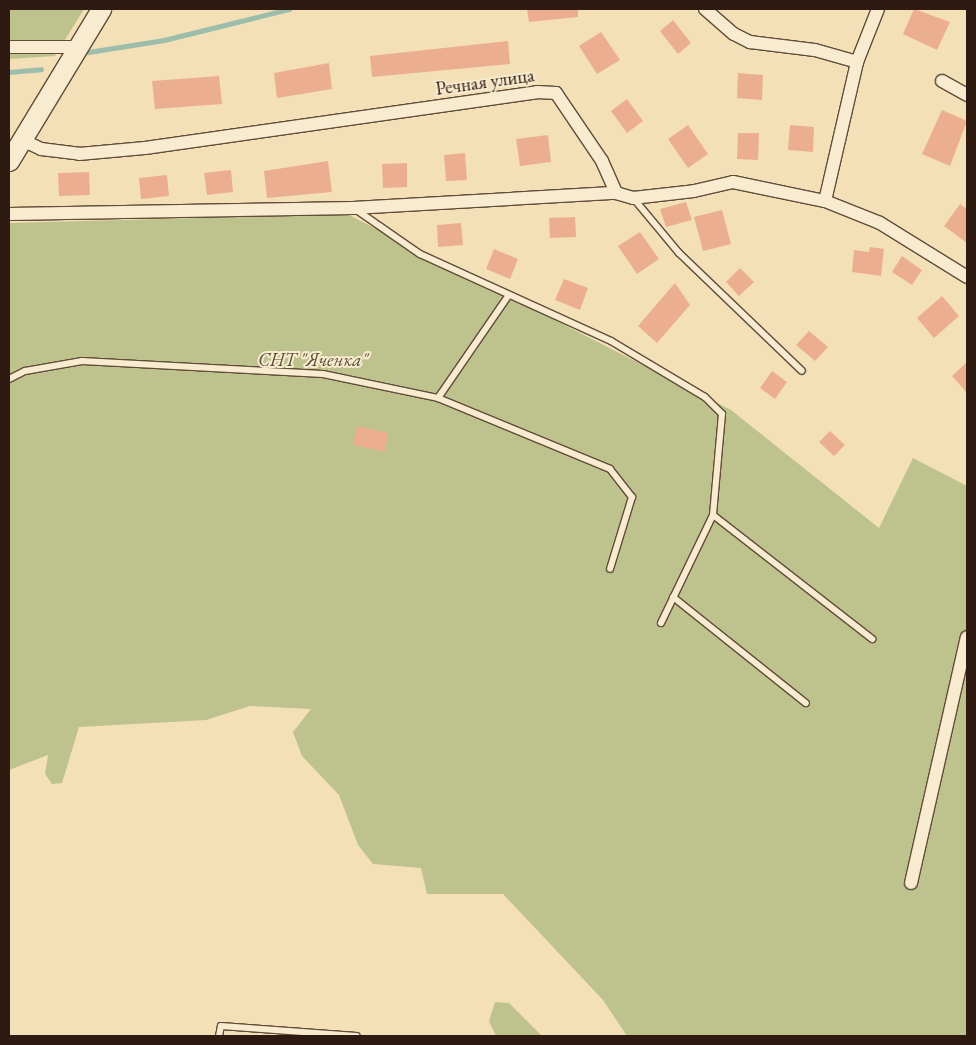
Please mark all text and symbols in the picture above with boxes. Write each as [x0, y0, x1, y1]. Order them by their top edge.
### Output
street label: Речная улица [434, 64, 536, 100]
park label: СНТ "Яченка" [258, 349, 368, 371]

